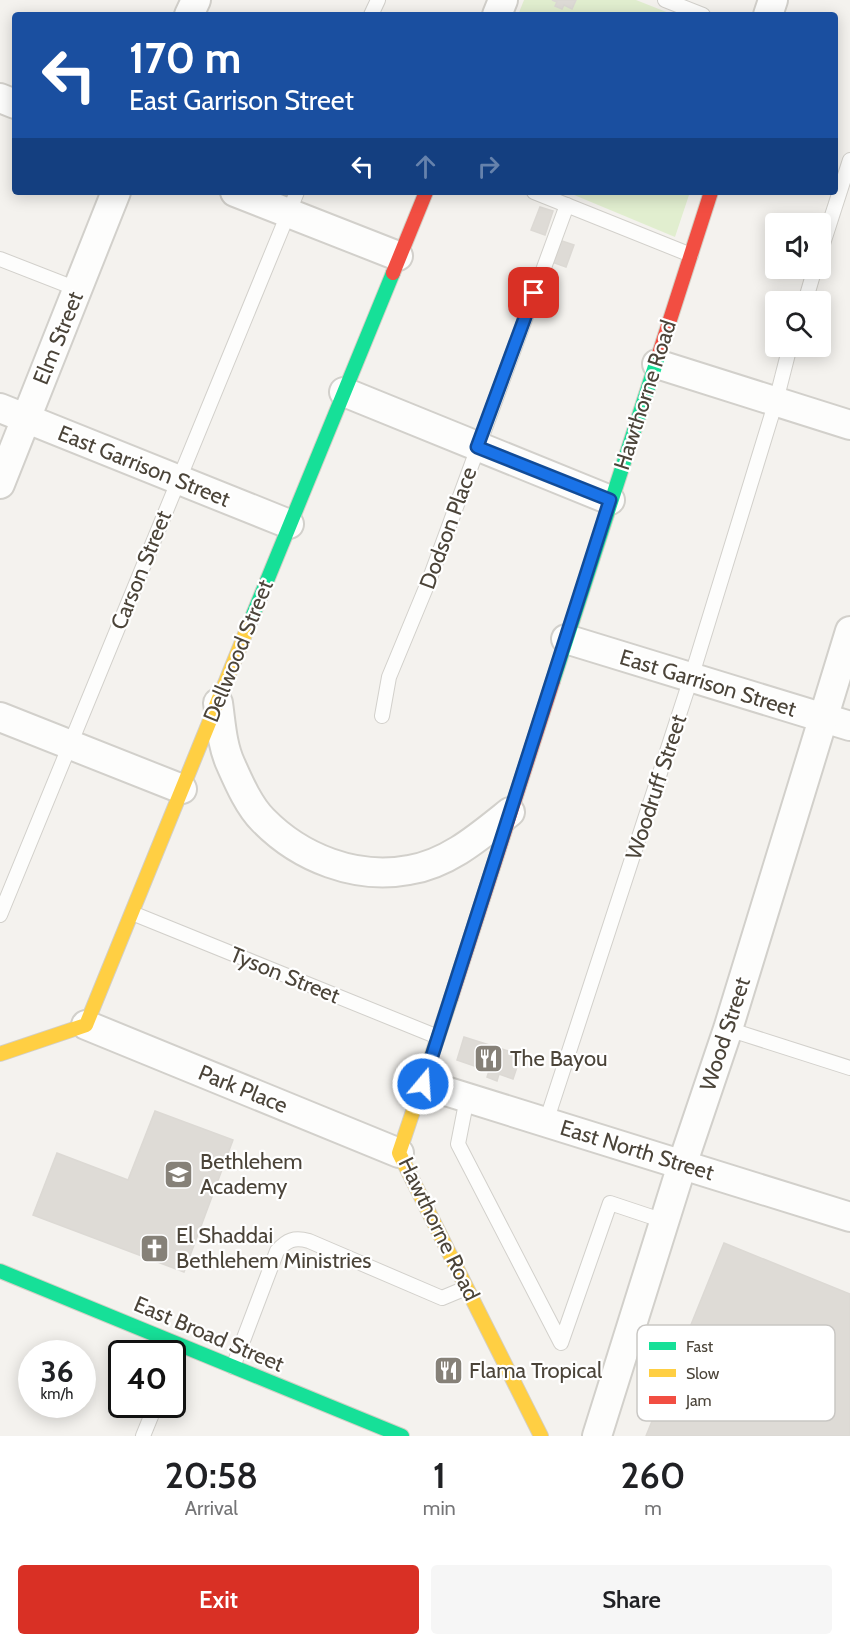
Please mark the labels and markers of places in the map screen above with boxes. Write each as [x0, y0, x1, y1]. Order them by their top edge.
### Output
pin [508, 267, 559, 318]
restaurant icon: The Bayou [473, 1042, 505, 1074]
place label: The Bayou [510, 1045, 608, 1072]
place label: Bethlehem Academy [200, 1148, 303, 1200]
school or university icon: Bethlehem Academy [163, 1158, 195, 1190]
place label: El Shaddai Bethlehem Ministries [176, 1222, 371, 1274]
church icon: El Shaddai Bethlehem Ministries [139, 1232, 171, 1264]
restaurant icon: Flama Tropical [432, 1354, 464, 1386]
place label: Flama Tropical [469, 1357, 603, 1384]

